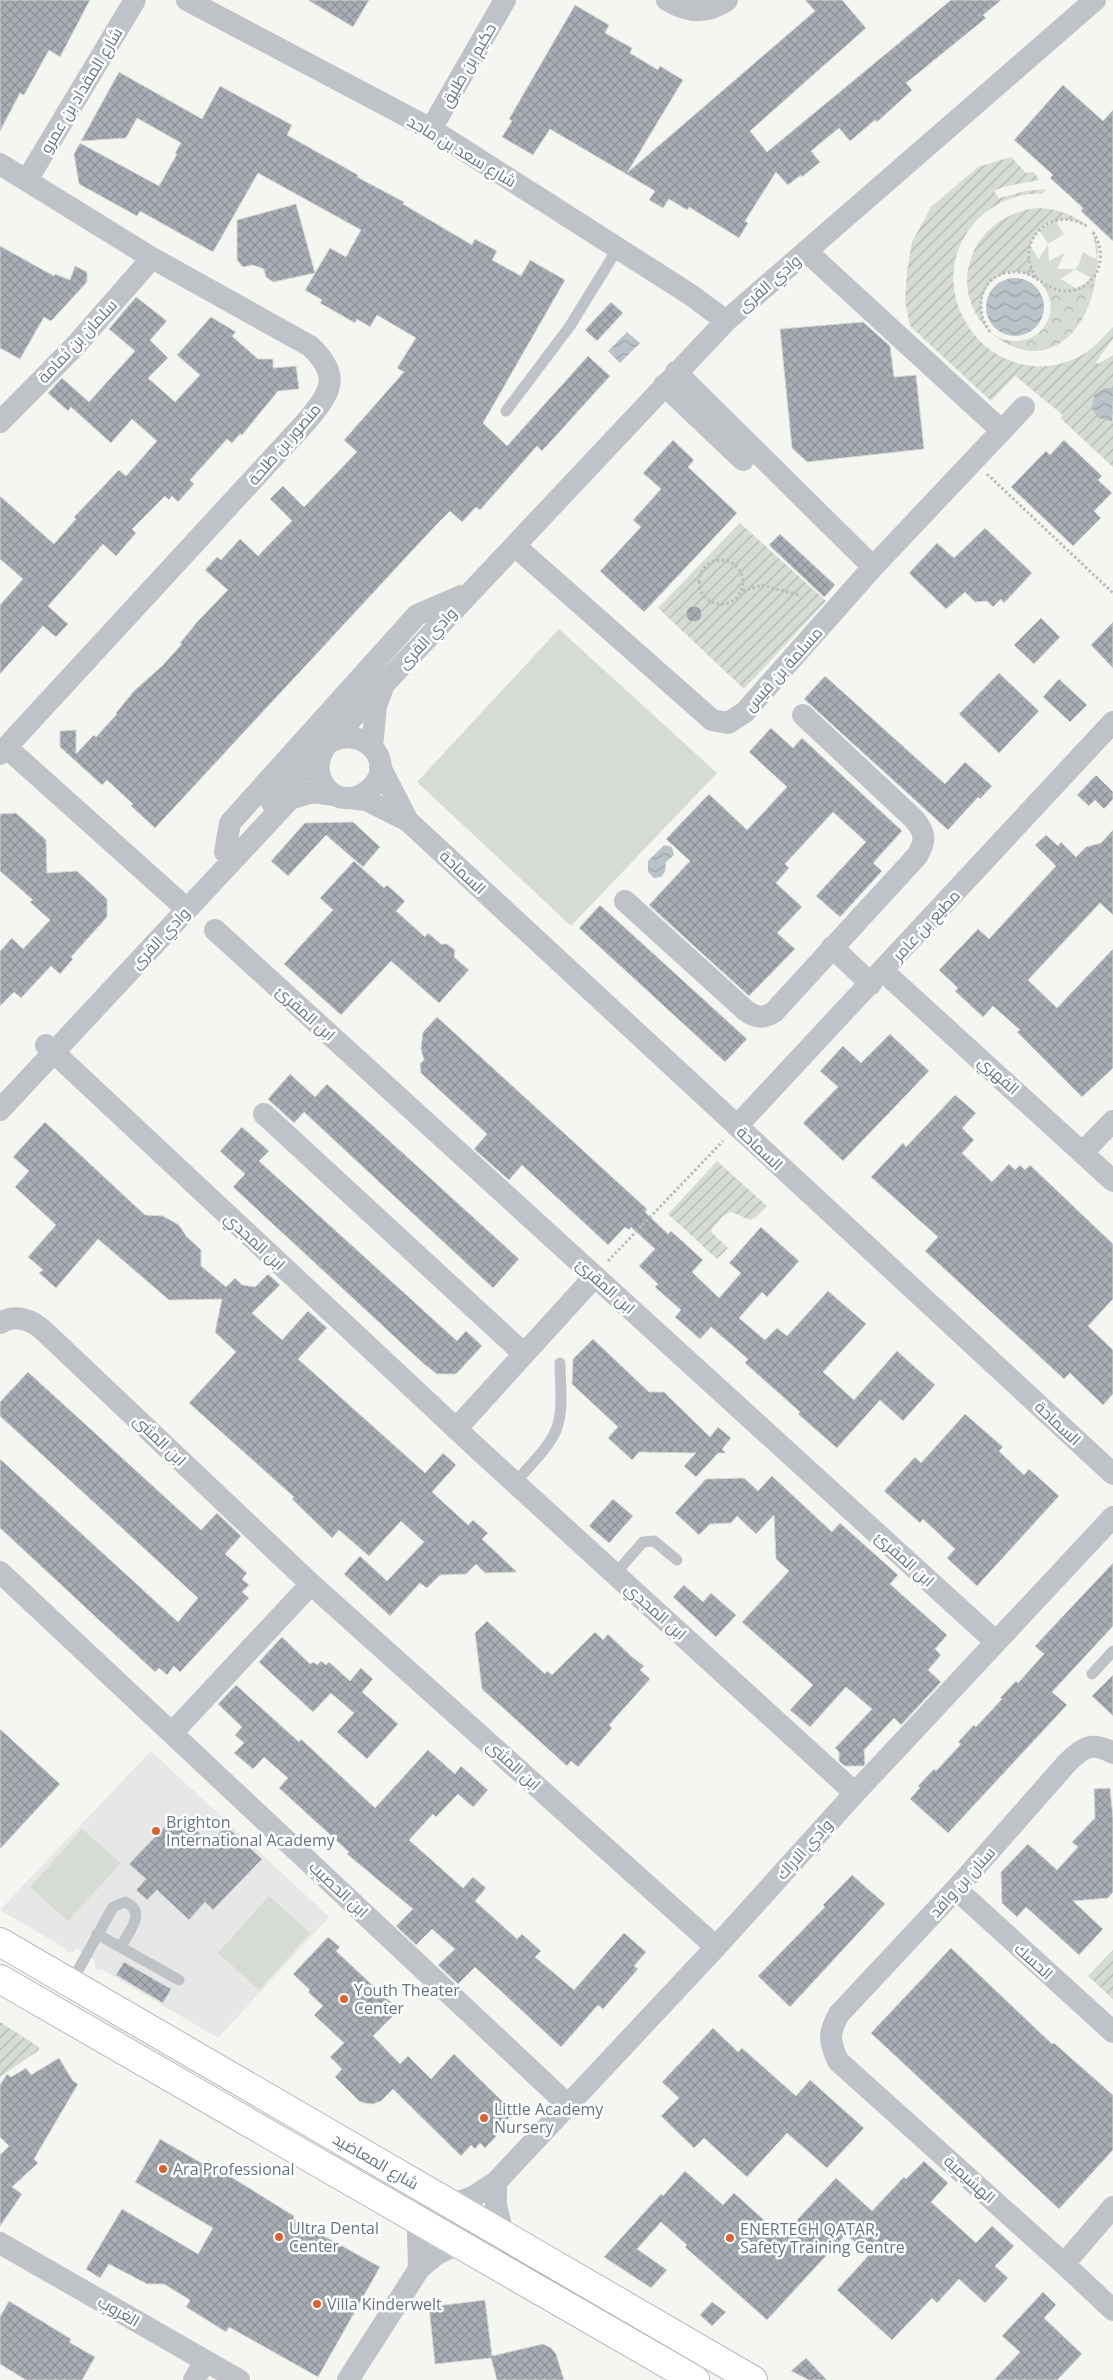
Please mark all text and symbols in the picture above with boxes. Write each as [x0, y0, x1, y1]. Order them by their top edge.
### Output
street label: حكيم بن طليق [435, 19, 502, 112]
street label: شارع المقداد بن عمرو [35, 23, 128, 157]
street label: شارع سعد بن ماجد [403, 110, 521, 193]
street label: وادي القرى [733, 249, 807, 319]
street label: سلمان بن ثمامة [32, 294, 122, 388]
street label: منصور بن طلحة [242, 398, 326, 490]
street label: وادي القرى [393, 602, 464, 676]
street label: مسلمة بن قيس [739, 622, 827, 716]
street label: السماحة [435, 845, 491, 899]
street label: مطيع بن عامر [887, 885, 965, 967]
street label: وادي القرى [126, 902, 197, 976]
street label: ابن المقرئ [272, 980, 340, 1046]
street label: الفهري [972, 1051, 1024, 1102]
street label: السماحة [732, 1121, 788, 1175]
street label: ابن المجدي [218, 1207, 290, 1277]
street label: ابن المقرئ [572, 1253, 640, 1319]
street label: السماحة [1030, 1396, 1086, 1450]
street label: ابن المثنى [129, 1409, 191, 1471]
street label: ابن المقرئ [871, 1526, 939, 1592]
street label: ابن المجدي [618, 1577, 692, 1647]
street label: ابن المثنى [482, 1735, 546, 1795]
place label: Brighton International Academy [166, 1811, 336, 1851]
street label: وادي الاراك [771, 1814, 839, 1886]
marker: Brighton International Academy [150, 1825, 162, 1837]
street label: سنان بن واقد [924, 1842, 1000, 1922]
street label: ابن الحصيب [305, 1856, 373, 1922]
street label: الحسك [1010, 1938, 1058, 1984]
place label: Youth Theater Center [354, 1979, 460, 2019]
marker: Youth Theater Center [338, 1993, 350, 2005]
place label: Little Academy Nursery [494, 2098, 604, 2138]
marker: Little Academy Nursery [478, 2112, 490, 2124]
street label: شارع المعاضيد [328, 2127, 423, 2195]
street label: الهشيمية [939, 2150, 1001, 2208]
place label: Ara Professional [173, 2158, 295, 2180]
marker: Ara Professional [157, 2163, 169, 2175]
place label: Ultra Dental Center [289, 2217, 379, 2257]
place label: ENERTECH QATAR, Safety Training Centre [740, 2218, 905, 2258]
marker: Ultra Dental Center [273, 2231, 285, 2243]
marker: ENERTECH QATAR, Safety Training Centre [724, 2232, 736, 2244]
street label: الغروب [94, 2290, 144, 2332]
place label: Villa Kinderwelt [327, 2293, 442, 2315]
marker: Villa Kinderwelt [311, 2298, 323, 2310]

